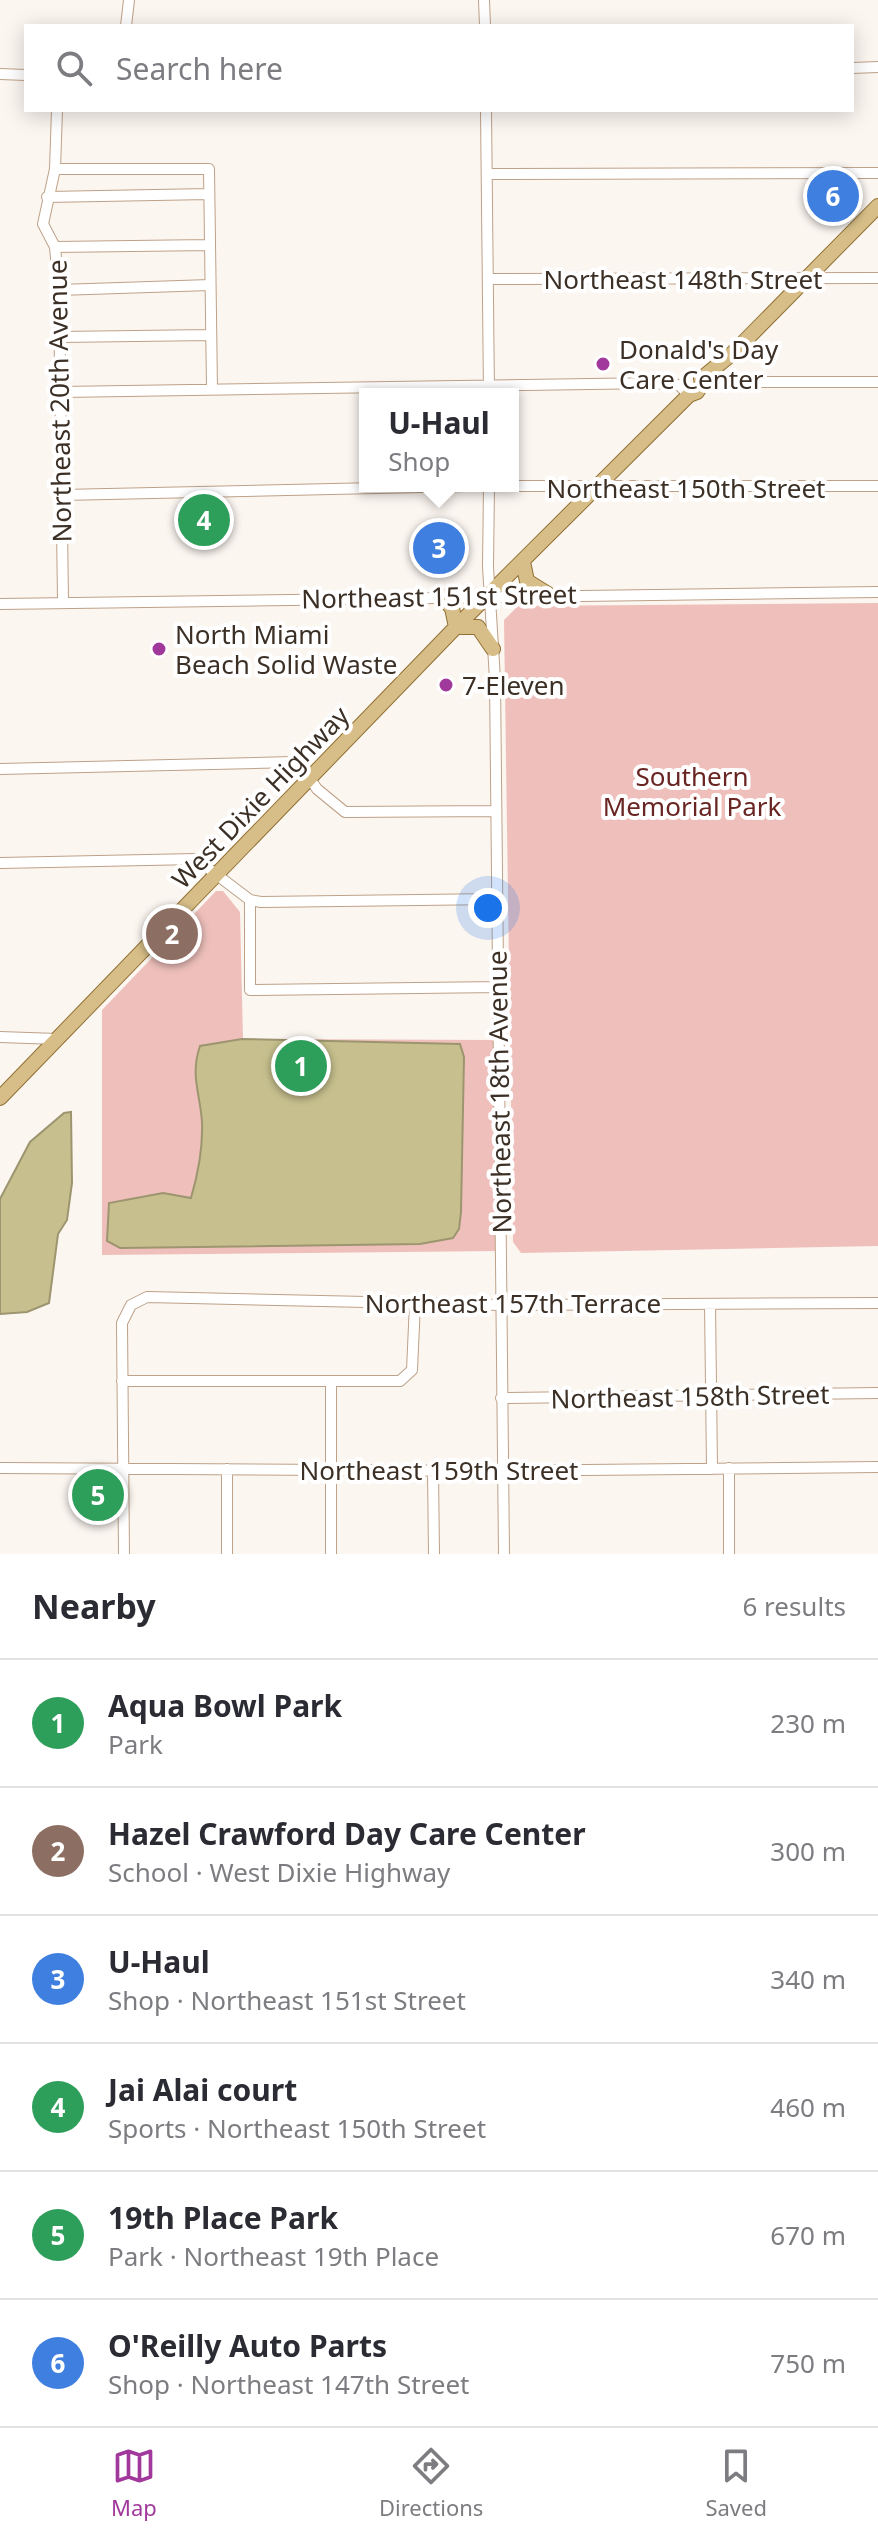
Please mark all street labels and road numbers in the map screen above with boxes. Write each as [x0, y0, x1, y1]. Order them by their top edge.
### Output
street label: Northeast 20th Avenue [39, 259, 79, 543]
street label: Northeast 148th Street [544, 261, 822, 297]
street label: Northeast 150th Street [547, 470, 825, 506]
street label: Northeast 151st Street [301, 576, 577, 616]
street label: West Dixie Highway [163, 697, 357, 896]
street label: Northeast 18th Avenue [479, 950, 519, 1234]
street label: Northeast 157th Terrace [365, 1285, 661, 1321]
street label: Northeast 158th Street [550, 1376, 830, 1416]
street label: Northeast 159th Street [300, 1452, 578, 1488]

